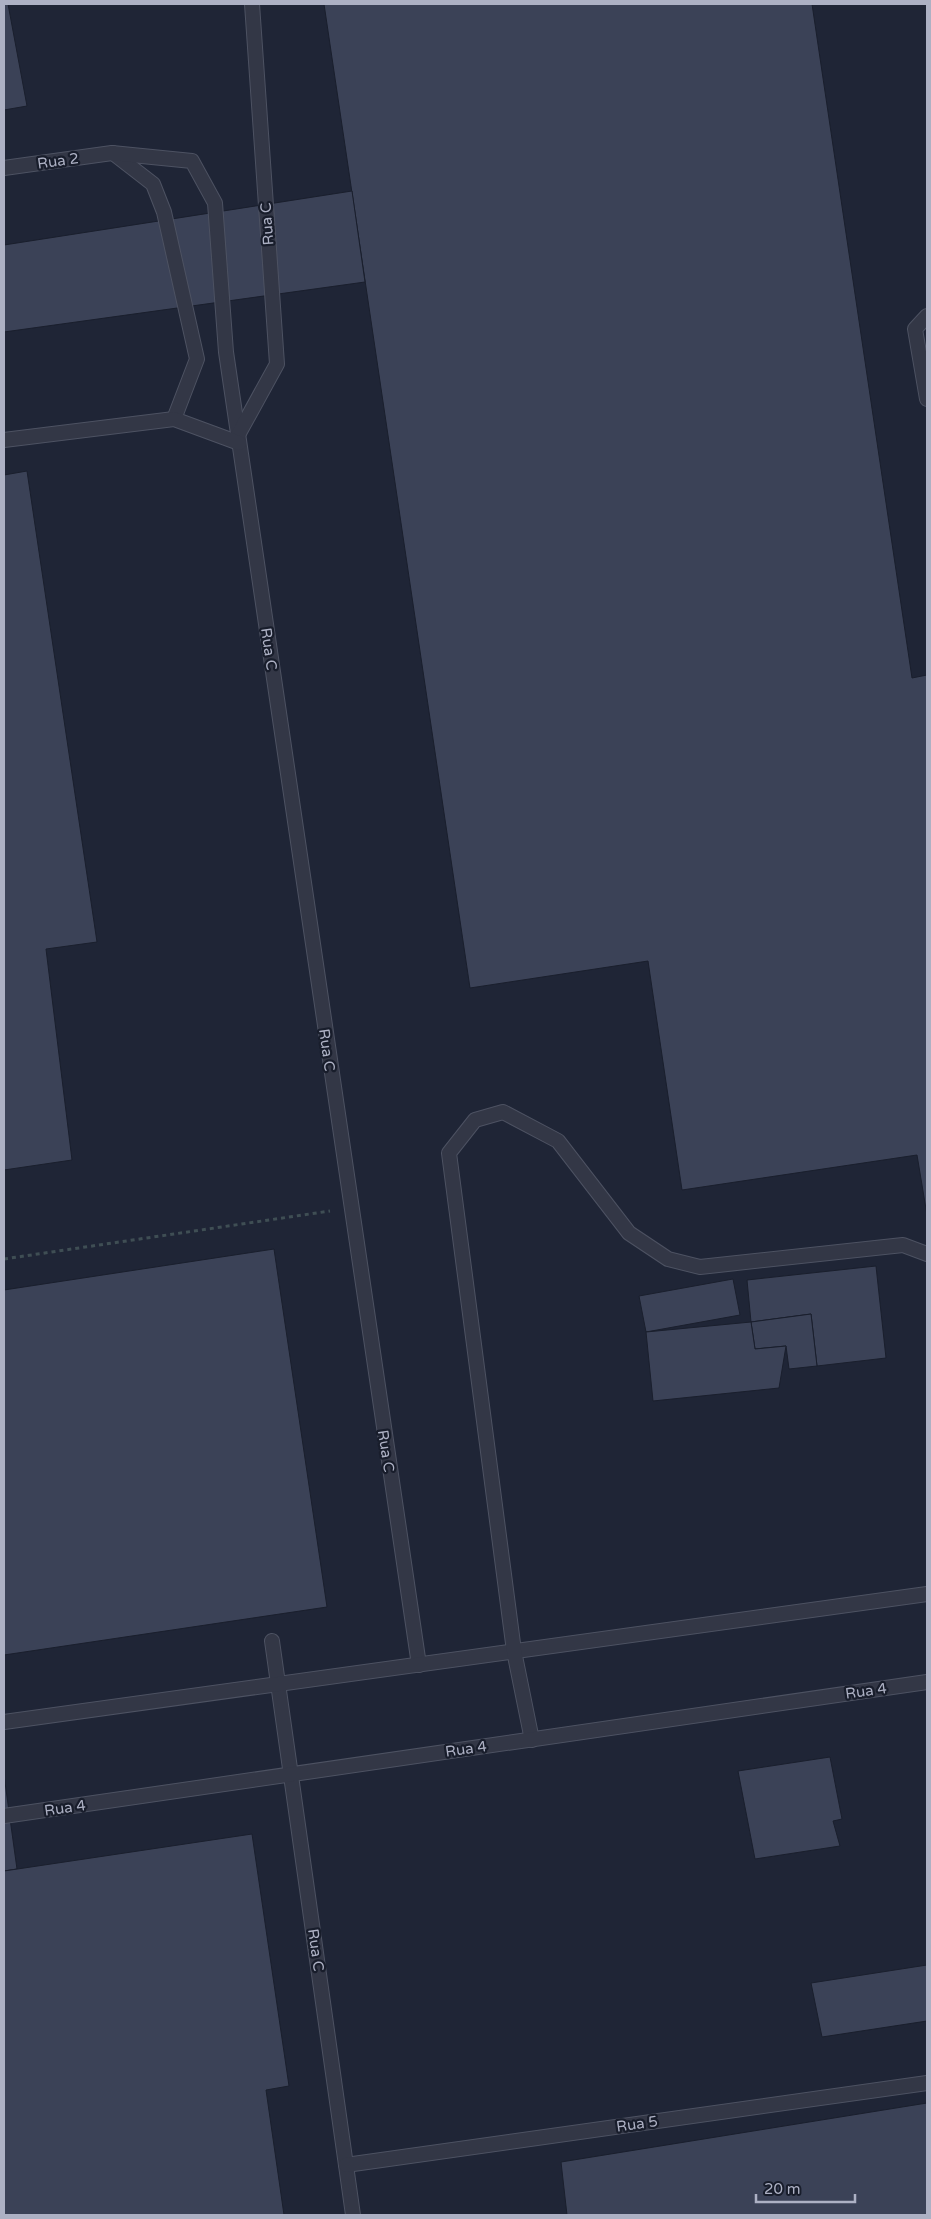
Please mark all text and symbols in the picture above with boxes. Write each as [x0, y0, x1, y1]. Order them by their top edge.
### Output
street label: Rua 2 [36, 149, 80, 173]
street label: Rua C [257, 202, 277, 246]
street label: Rua C [257, 627, 281, 671]
street label: Rua C [315, 1028, 339, 1072]
street label: Rua C [374, 1429, 398, 1473]
street label: Rua 4 [844, 1679, 888, 1703]
street label: Rua 4 [444, 1737, 488, 1761]
street label: Rua 4 [43, 1796, 87, 1820]
street label: Rua C [304, 1928, 328, 1972]
street label: Rua 5 [615, 2112, 659, 2136]
scale bar [756, 2172, 855, 2204]
text: 20 m [764, 2180, 801, 2198]

